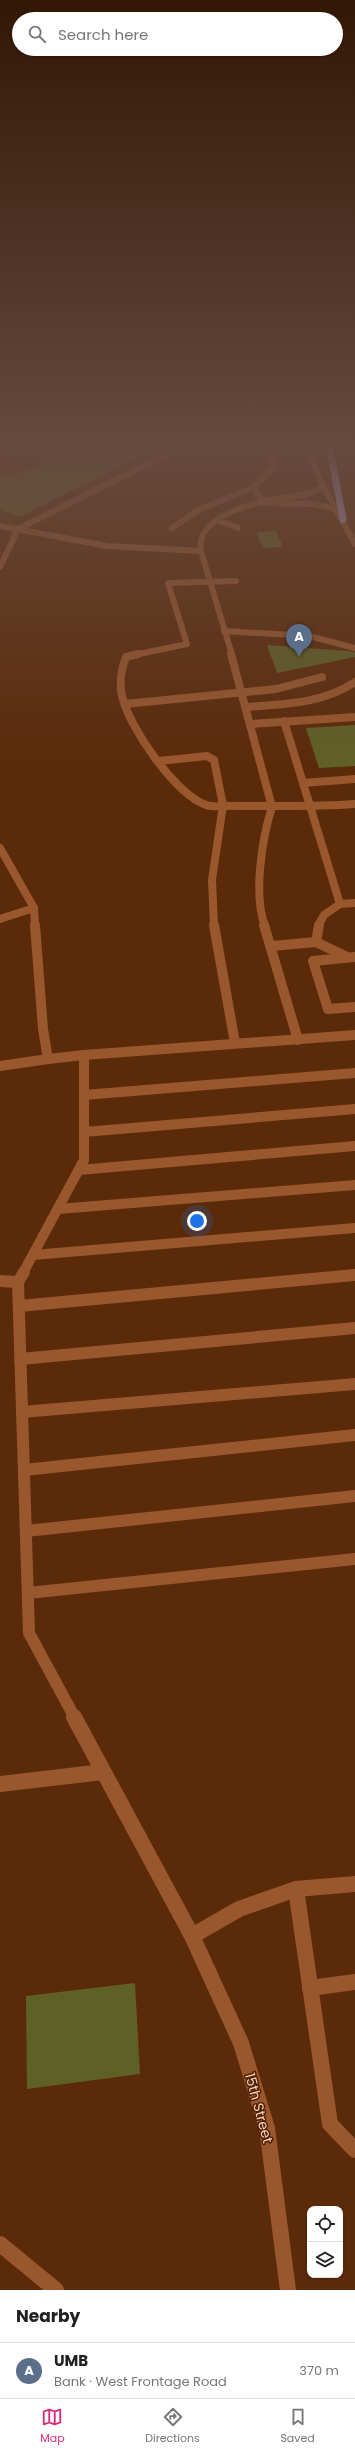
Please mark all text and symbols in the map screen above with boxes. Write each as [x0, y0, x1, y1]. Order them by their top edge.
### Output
search box [12, 12, 343, 56]
icon: search [26, 23, 48, 45]
text: Search here [58, 24, 148, 45]
pin: A [286, 624, 312, 657]
your location [187, 1211, 207, 1231]
street label: 15th Street [240, 2071, 278, 2145]
map controls [307, 2206, 343, 2278]
button: locate [307, 2206, 343, 2242]
button: layers [307, 2242, 343, 2278]
text: Nearby [16, 2304, 80, 2328]
text: UMB [54, 2350, 88, 2371]
text: A [24, 2361, 34, 2380]
text: 370 m [299, 2361, 339, 2380]
text: Bank · West Frontage Road [54, 2372, 227, 2391]
tab: Map [40, 2406, 65, 2447]
tab: Directions [145, 2406, 200, 2447]
tab: Saved [280, 2406, 315, 2447]

